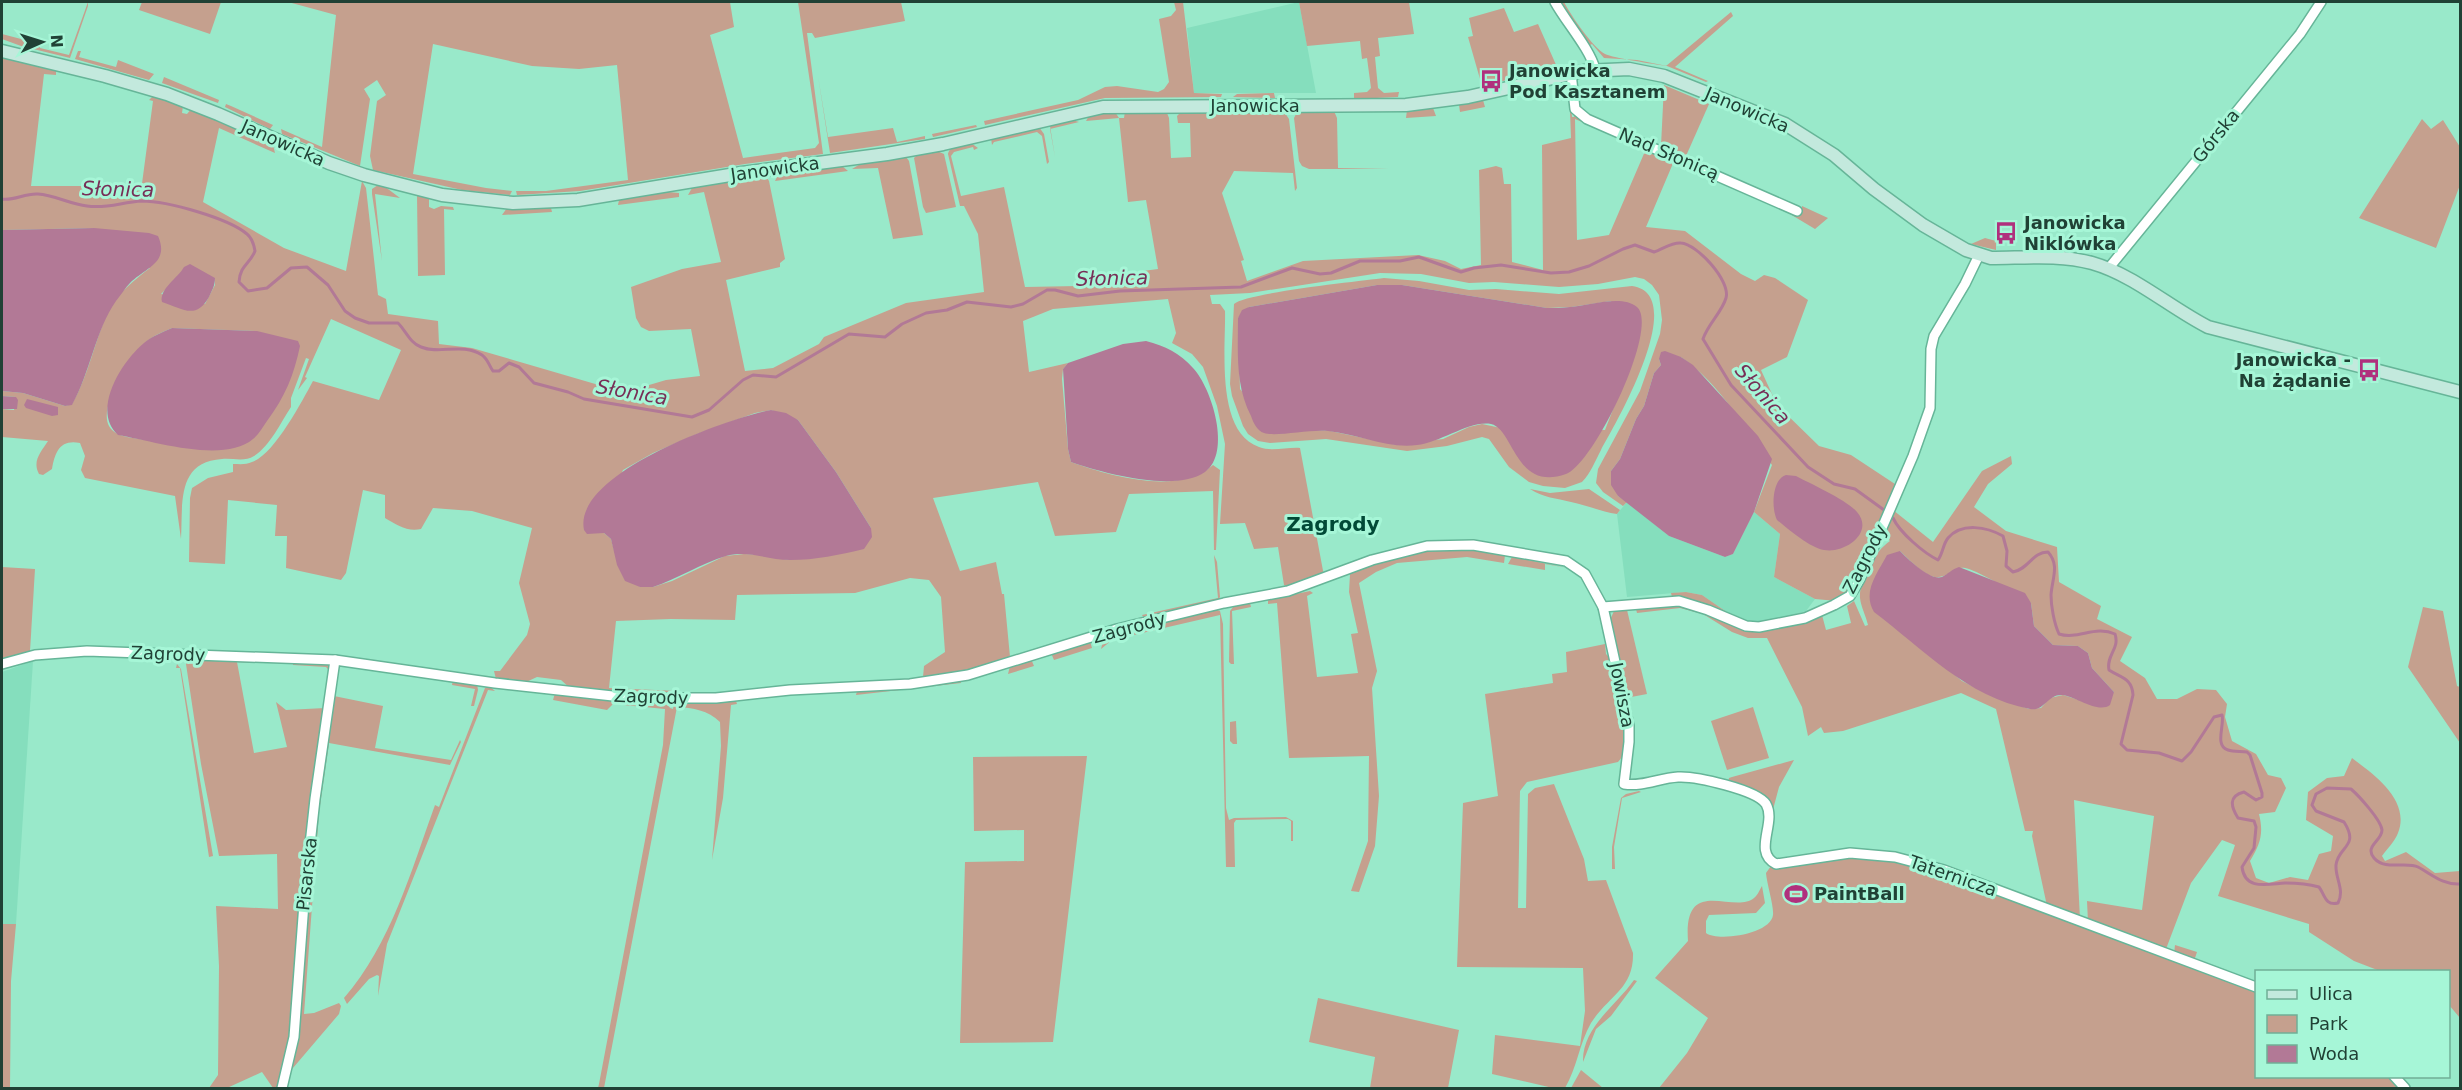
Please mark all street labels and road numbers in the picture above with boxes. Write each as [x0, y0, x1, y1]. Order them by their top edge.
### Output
street label: Janowicka [1701, 82, 1793, 137]
street label: Janowicka [1209, 95, 1300, 116]
street label: Górska [2188, 105, 2244, 167]
street label: Janowicka [237, 114, 328, 170]
street label: Nad Słonicą [1616, 123, 1722, 184]
street label: Janowicka [728, 152, 821, 185]
street label: Zagrody [1838, 520, 1891, 597]
street label: Zagrody [1090, 608, 1168, 647]
street label: Zagrody [130, 642, 206, 665]
street label: Jowisza [1606, 660, 1639, 729]
street label: Zagrody [613, 685, 689, 708]
street label: Pisarska [292, 836, 321, 912]
street label: Taternicza [1906, 850, 2000, 900]

